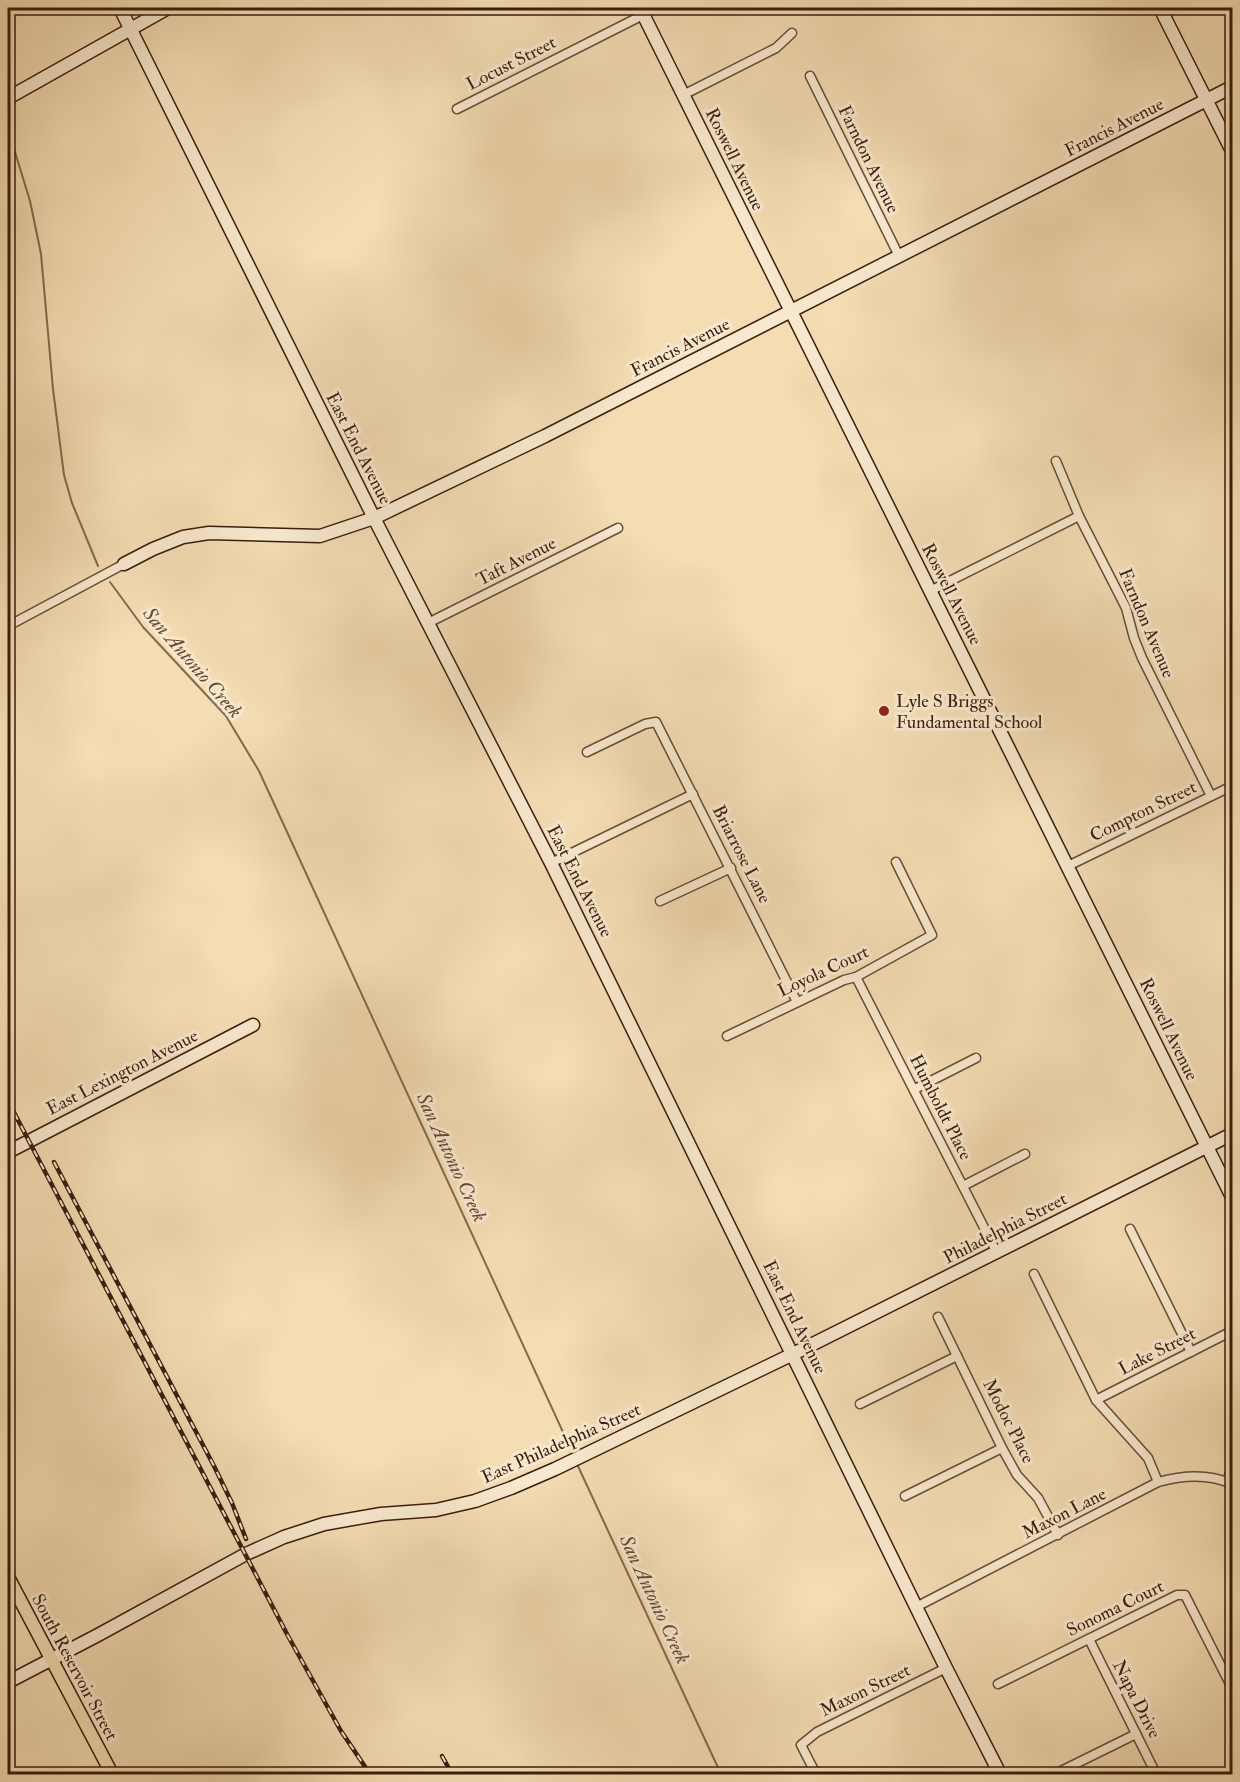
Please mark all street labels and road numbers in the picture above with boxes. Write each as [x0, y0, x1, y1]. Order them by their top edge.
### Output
street label: Locust Street [463, 31, 560, 96]
street label: Francis Avenue [1061, 92, 1168, 162]
street label: Farndon Avenue [833, 102, 905, 217]
street label: Roswell Avenue [700, 104, 769, 215]
street label: Francis Avenue [627, 312, 734, 382]
street label: East End Avenue [320, 388, 397, 509]
street label: Taft Avenue [473, 531, 560, 591]
street label: Roswell Avenue [916, 539, 987, 649]
street label: Farndon Avenue [1113, 565, 1180, 682]
street label: Compton Street [1086, 776, 1200, 847]
street label: Briarrose Lane [707, 801, 776, 908]
street label: East End Avenue [541, 821, 618, 942]
street label: Loyola Court [774, 940, 872, 1002]
street label: Roswell Avenue [1134, 974, 1203, 1085]
street label: East Lexington Avenue [42, 1024, 202, 1121]
street label: Humboldt Place [904, 1051, 977, 1164]
street label: Philadelphia Street [940, 1187, 1071, 1269]
street label: East End Avenue [757, 1257, 832, 1378]
street label: Lake Street [1115, 1322, 1200, 1381]
street label: Modoc Place [978, 1375, 1040, 1468]
street label: East Philadelphia Street [478, 1398, 644, 1489]
street label: Maxon Lane [1018, 1482, 1111, 1544]
street label: Sonoma Court [1063, 1575, 1168, 1642]
street label: South Reservoir Street [26, 1590, 123, 1745]
street label: Napa Drive [1107, 1656, 1166, 1743]
street label: Maxon Street [816, 1659, 914, 1722]

